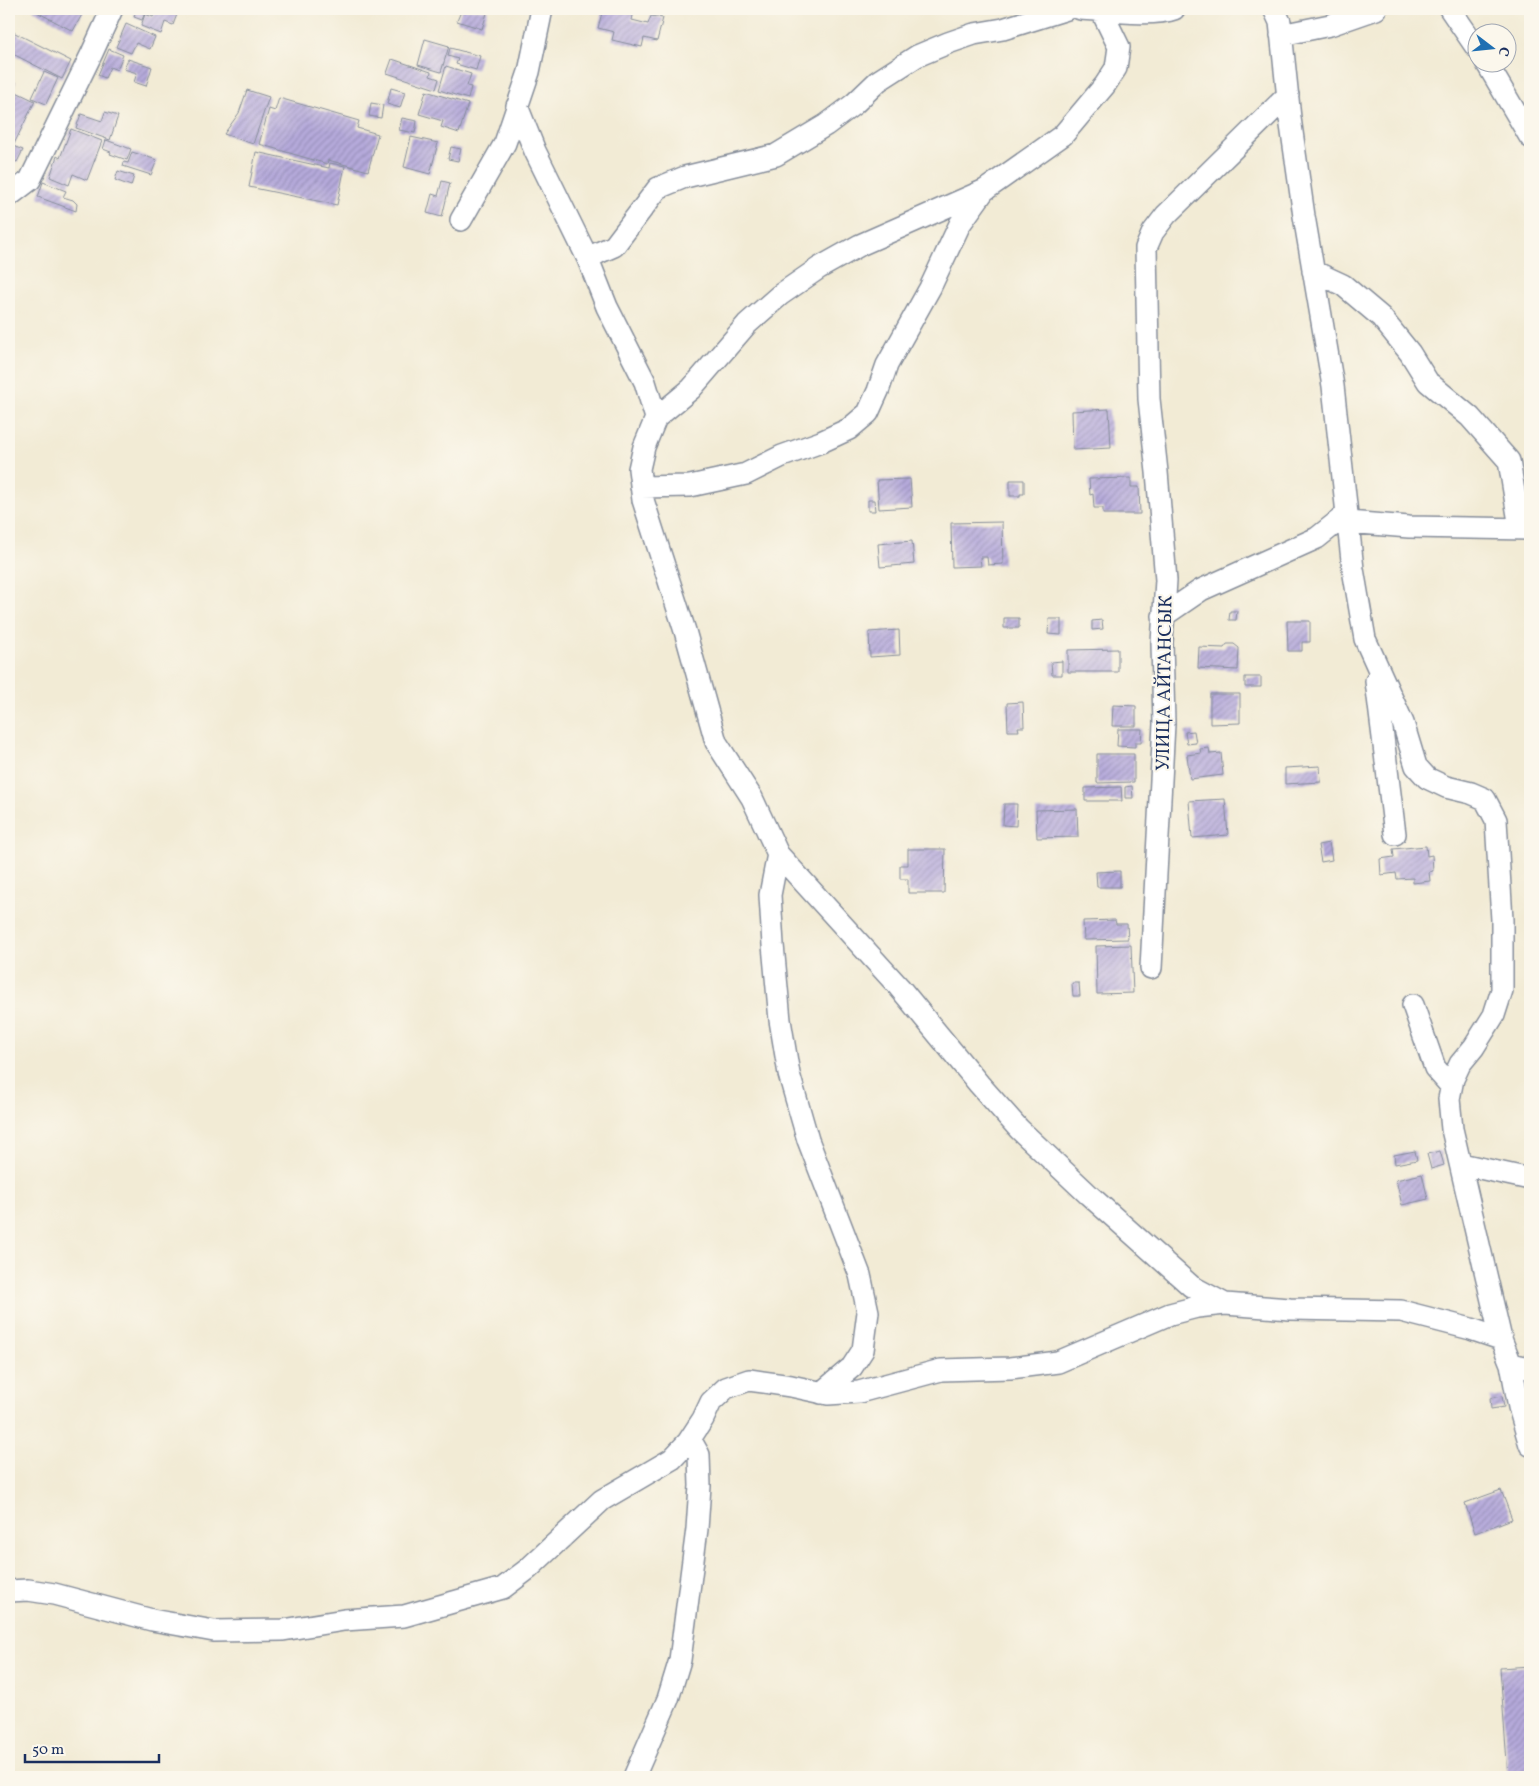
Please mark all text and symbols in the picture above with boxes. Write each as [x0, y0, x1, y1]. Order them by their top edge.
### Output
north arrow [1466, 22, 1516, 72]
text: С [1493, 44, 1513, 58]
street label: УЛИЦА АЙТАНСЫК [1150, 595, 1180, 771]
scale bar [25, 1731, 159, 1763]
text: 50 m [32, 1740, 64, 1761]

